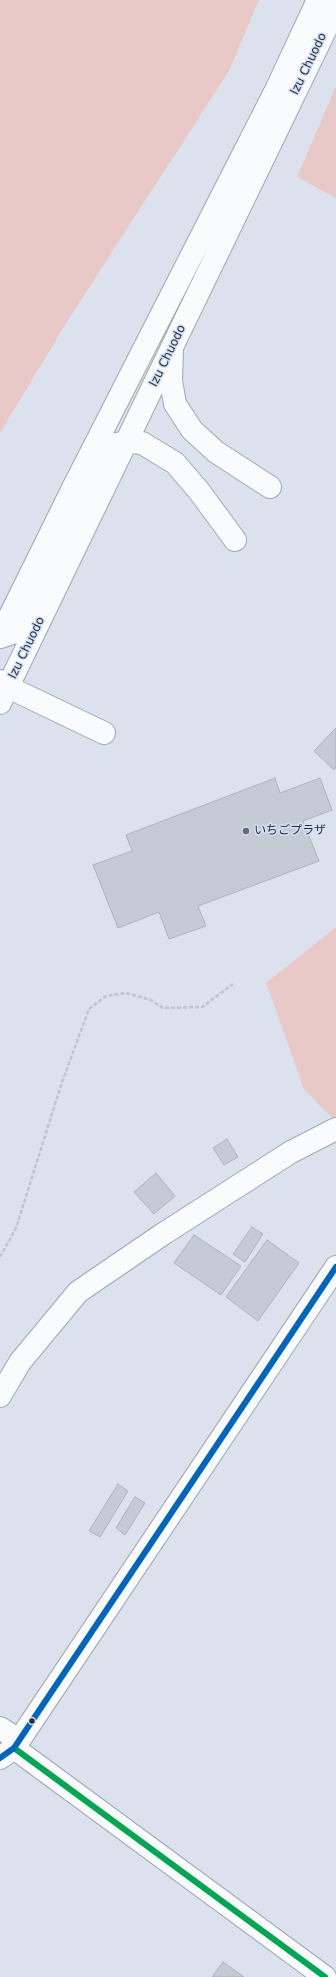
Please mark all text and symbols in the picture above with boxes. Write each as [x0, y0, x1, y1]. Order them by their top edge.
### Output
street label: Izu Chuodo [288, 31, 330, 97]
street label: Izu Chuodo [147, 323, 189, 389]
street label: Izu Chuodo [6, 615, 48, 681]
place label: いちごプラザ [254, 824, 326, 838]
marker: いちごプラザ [241, 826, 251, 836]
unlabelled marker [27, 1716, 37, 1726]

